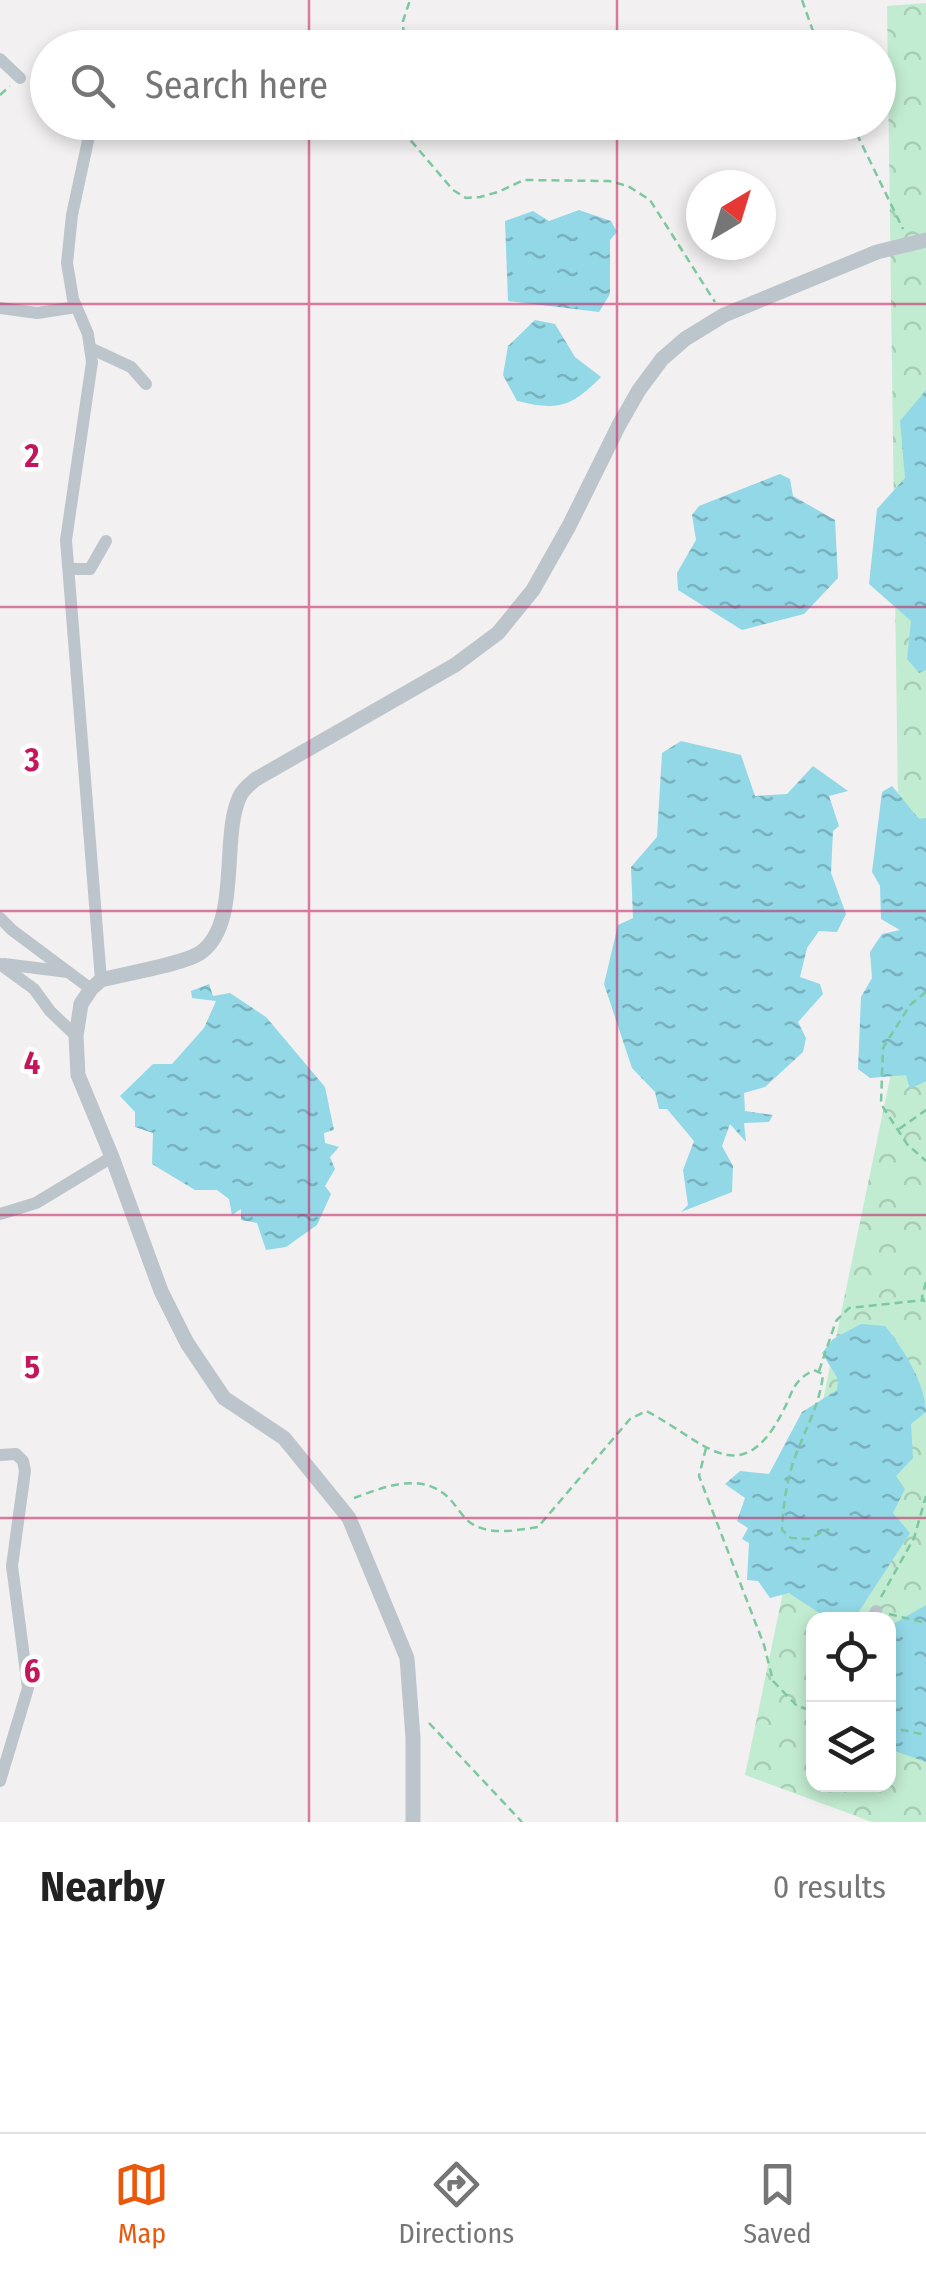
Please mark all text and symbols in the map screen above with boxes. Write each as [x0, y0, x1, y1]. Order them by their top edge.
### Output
search box [30, 30, 896, 140]
icon: search [65, 58, 120, 113]
text: Search here [145, 62, 328, 108]
north arrow [686, 170, 776, 260]
text: 2 [24, 437, 40, 475]
text: 3 [23, 741, 40, 779]
text: 4 [24, 1044, 40, 1082]
text: 5 [24, 1348, 40, 1386]
map controls [806, 1612, 896, 1792]
button: locate [806, 1612, 896, 1702]
text: 6 [24, 1652, 40, 1690]
button: layers [806, 1702, 896, 1792]
text: Nearby [40, 1862, 165, 1912]
text: 0 results [773, 1868, 886, 1906]
tab: Map [114, 2157, 169, 2250]
tab: Directions [398, 2157, 514, 2250]
tab: Saved [743, 2157, 812, 2250]

